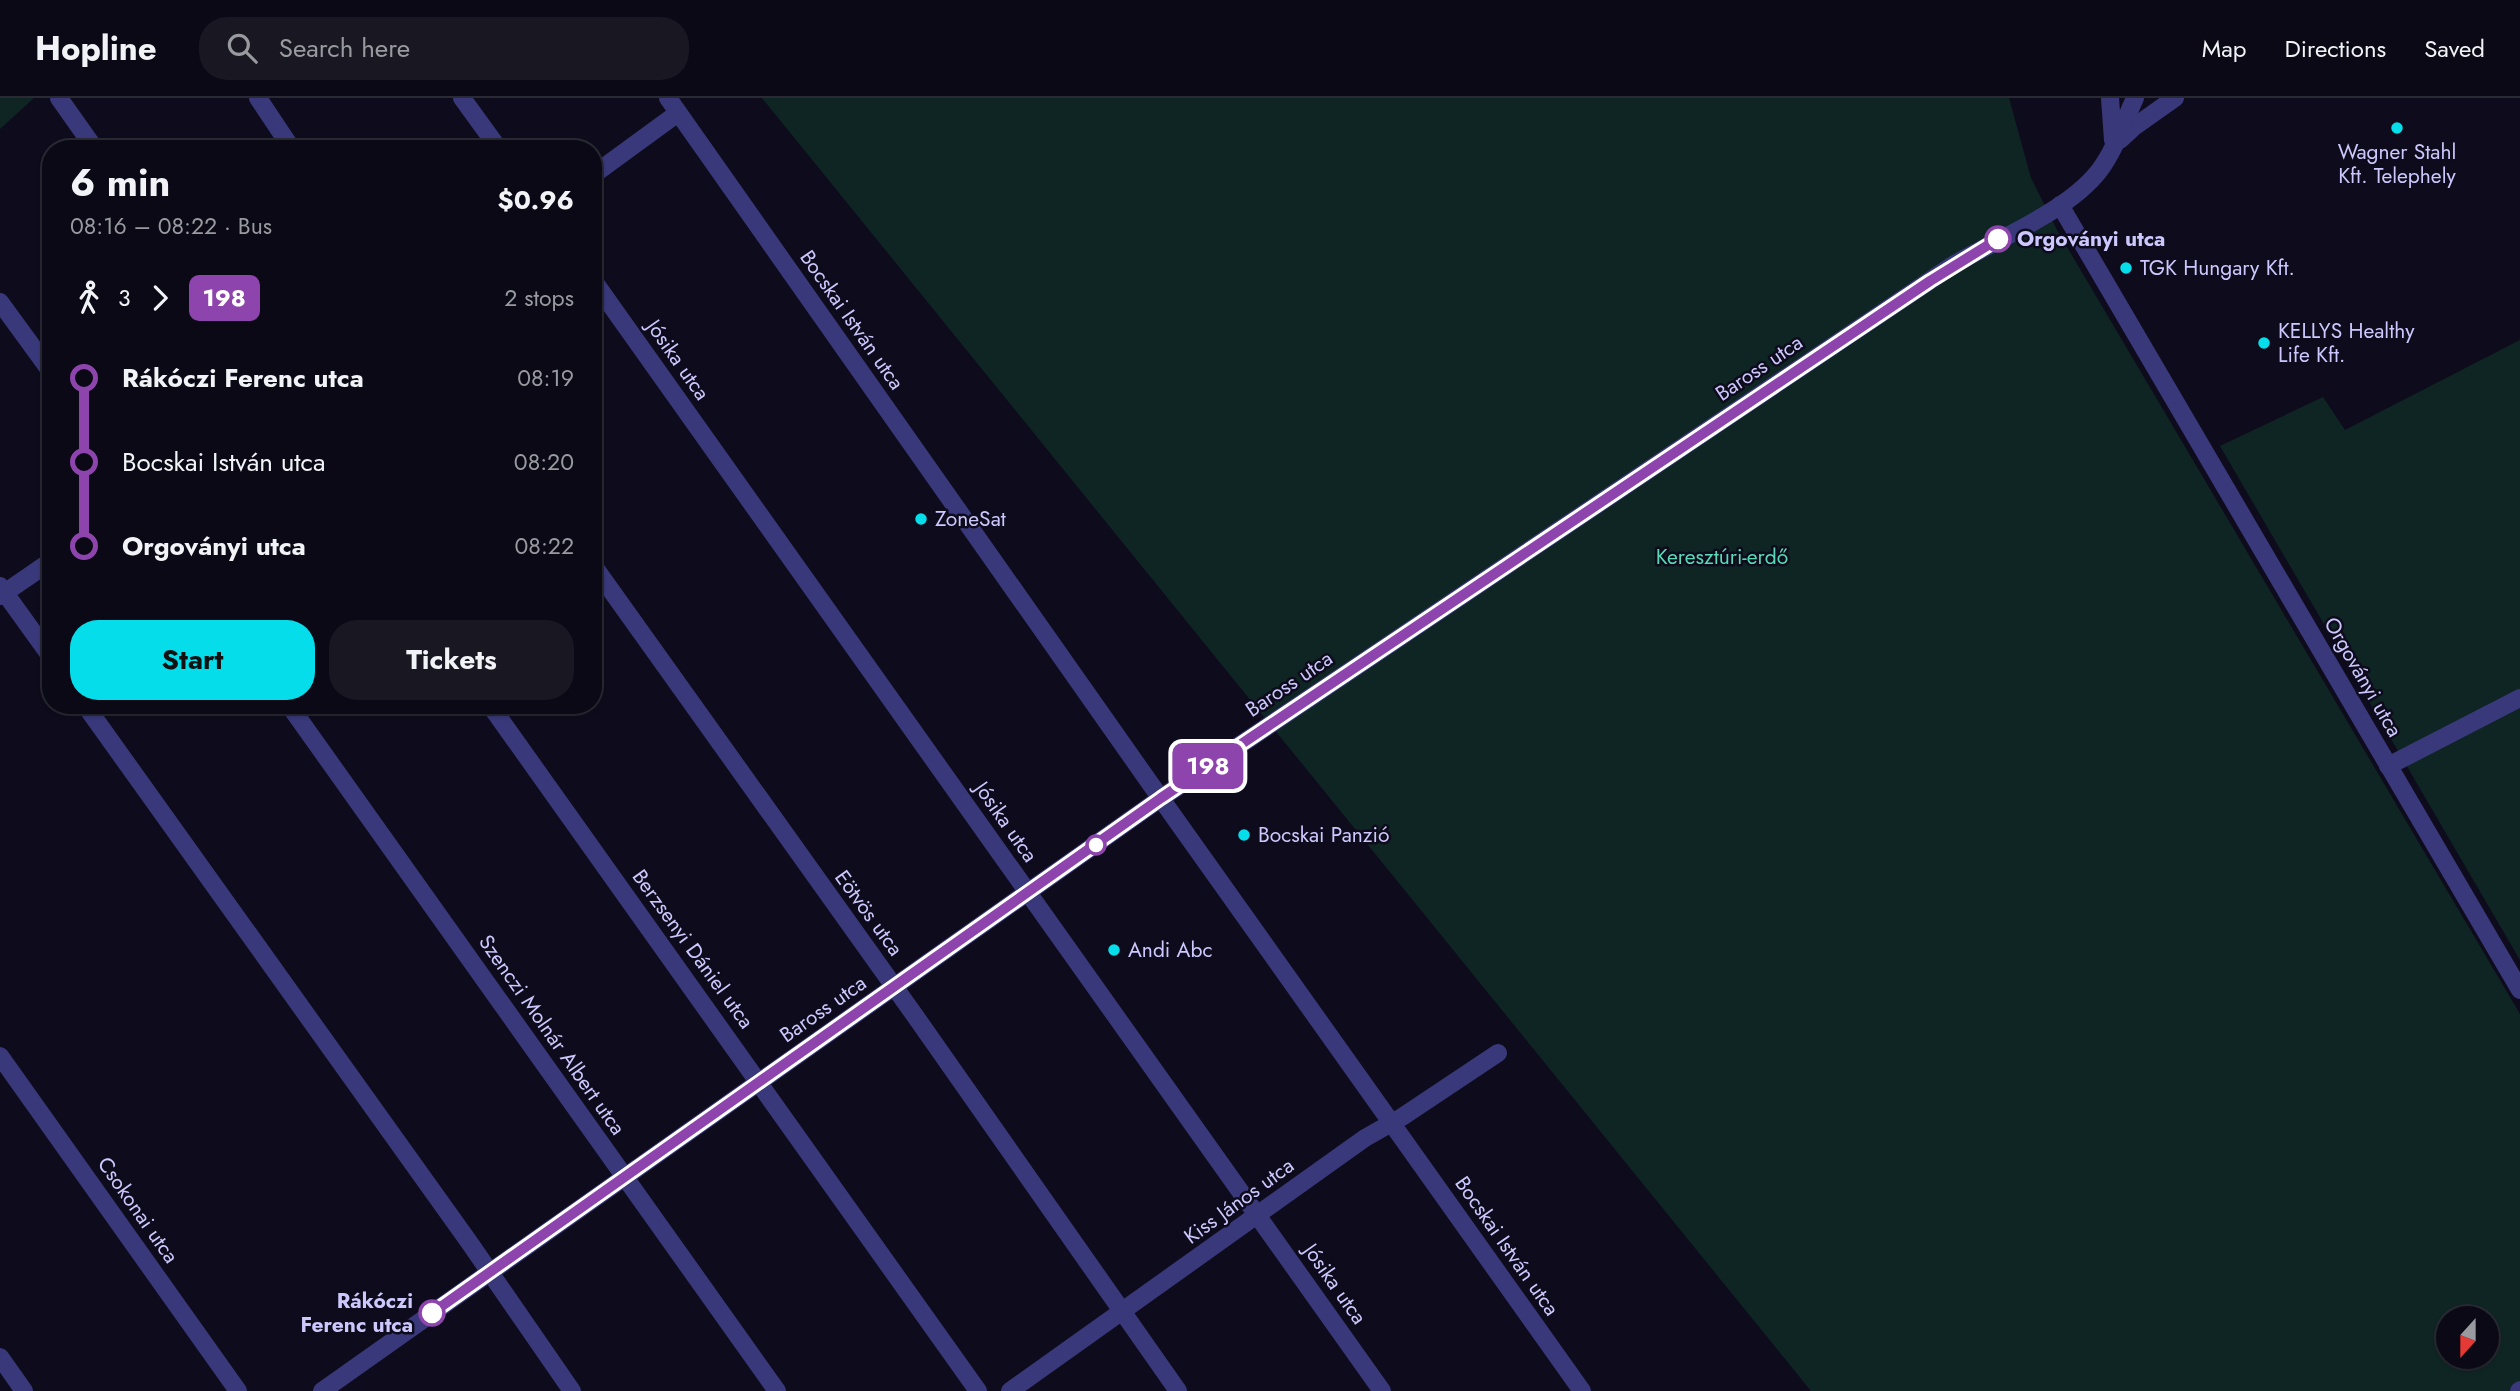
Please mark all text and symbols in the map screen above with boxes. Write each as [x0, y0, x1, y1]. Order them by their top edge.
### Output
search box [199, 17, 689, 80]
text: Hopline [35, 25, 157, 72]
icon: search [223, 29, 261, 67]
text: Search here [279, 29, 410, 67]
text: Map [2202, 31, 2247, 66]
text: Directions [2285, 31, 2386, 66]
text: Saved [2424, 31, 2485, 66]
marker: Wagner Stahl Kft. Telephely [2389, 120, 2405, 136]
place label: Wagner Stahl Kft. Telephely [2338, 137, 2457, 191]
text: 6 min [70, 155, 170, 210]
text: $0.96 [497, 181, 574, 219]
text: 08:16 – 08:22 · Bus [70, 209, 272, 243]
place label: Orgoványi utca [2017, 224, 2165, 254]
marker: Orgoványi utca [1985, 226, 2011, 252]
street label: Bocskai István utca [793, 244, 911, 396]
place label: TGK Hungary Kft. [2140, 253, 2295, 283]
marker: TGK Hungary Kft. [2118, 260, 2134, 276]
icon: walk [70, 279, 108, 317]
icon: forward [141, 279, 179, 317]
text: 198 [203, 280, 246, 315]
text: 3 [118, 281, 131, 315]
text: 2 stops [504, 281, 574, 315]
street label: Jósika utca [638, 311, 717, 406]
place label: KELLYS Healthy Life Kft. [2278, 316, 2415, 370]
street label: Baross utca [1709, 328, 1809, 408]
marker: KELLYS Healthy Life Kft. [2256, 335, 2272, 351]
text: Rákóczi Ferenc utca [122, 359, 364, 397]
text: 08:19 [517, 361, 574, 395]
text: Bocskai István utca [122, 443, 326, 481]
text: 08:20 [514, 445, 574, 479]
place label: ZoneSat [935, 504, 1006, 534]
marker: ZoneSat [913, 511, 929, 527]
text: Orgoványi utca [122, 527, 306, 565]
text: 08:22 [515, 529, 574, 563]
park label: Keresztúri-erdő [1656, 542, 1788, 572]
street label: Orgoványi utca [2316, 611, 2410, 743]
button: Start [70, 620, 315, 700]
button: Tickets [329, 620, 574, 700]
street label: Baross utca [1239, 644, 1339, 724]
line badge: 198 [1168, 743, 1248, 789]
text: 198 [1186, 748, 1230, 783]
street label: Jósika utca [966, 773, 1045, 868]
place label: Bocskai Panzió [1258, 820, 1389, 850]
marker: Bocskai Panzió [1236, 827, 1252, 843]
unlabelled marker [1086, 835, 1106, 855]
street label: Berzsenyi Dániel utca [625, 863, 761, 1035]
street label: Eötvös utca [828, 864, 910, 962]
street label: Szenczi Molnár Albert utca [471, 929, 633, 1141]
place label: Andi Abc [1128, 935, 1212, 965]
marker: Andi Abc [1106, 942, 1122, 958]
street label: Baross utca [774, 968, 872, 1050]
street label: Csokonai utca [90, 1151, 186, 1269]
street label: Kiss János utca [1178, 1151, 1300, 1251]
street label: Bocskai István utca [1448, 1170, 1566, 1322]
street label: Jósika utca [1295, 1235, 1374, 1330]
place label: Rákóczi Ferenc utca [300, 1286, 413, 1340]
marker: Rákóczi Ferenc utca [419, 1300, 445, 1326]
north arrow [2436, 1306, 2499, 1368]
map controls [2436, 1306, 2499, 1369]

